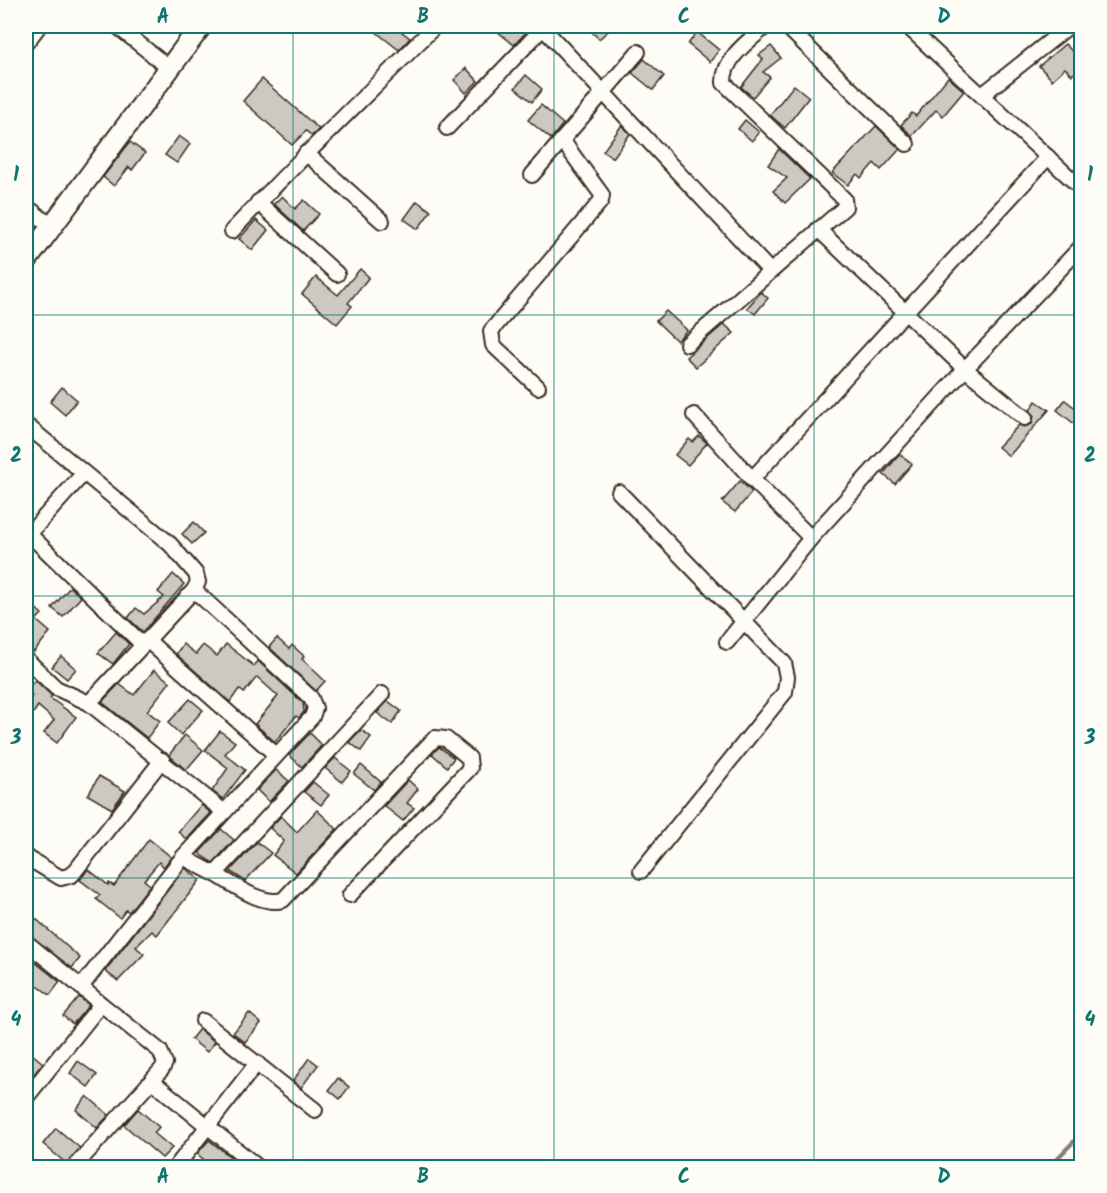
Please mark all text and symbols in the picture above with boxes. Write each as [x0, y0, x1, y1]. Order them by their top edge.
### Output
text: A [157, 2, 169, 34]
text: B [417, 2, 429, 34]
text: C [678, 2, 690, 34]
text: D [937, 2, 951, 34]
text: 1 [13, 160, 19, 192]
text: 1 [1087, 160, 1093, 192]
text: 2 [10, 441, 22, 473]
text: 2 [1084, 441, 1096, 473]
text: 3 [10, 723, 22, 755]
text: 3 [1084, 723, 1096, 755]
text: 4 [11, 1005, 22, 1037]
text: 4 [1085, 1005, 1096, 1037]
text: A [157, 1162, 169, 1193]
text: B [417, 1162, 429, 1193]
text: C [678, 1162, 690, 1193]
text: D [937, 1162, 951, 1193]

